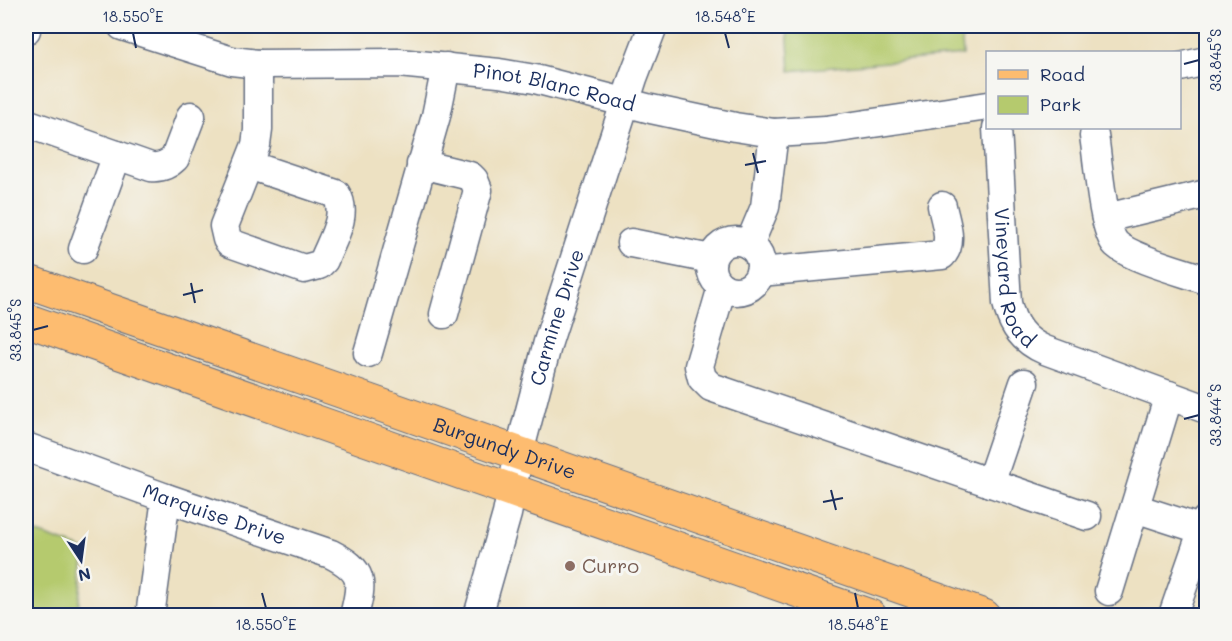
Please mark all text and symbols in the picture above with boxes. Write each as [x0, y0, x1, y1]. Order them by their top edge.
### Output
text: 18.550°E [102, 6, 164, 26]
text: 18.548°E [694, 6, 756, 26]
text: 33.845°S [1205, 29, 1225, 91]
legend [986, 51, 1181, 129]
street label: Pinot Blanc Road [472, 56, 638, 116]
text: Road [1040, 62, 1085, 86]
text: Park [1040, 92, 1081, 116]
street label: Vineyard Road [990, 207, 1041, 353]
street label: Carmine Drive [523, 245, 589, 388]
text: 33.845°S [5, 299, 25, 361]
text: 33.844°S [1205, 384, 1225, 446]
street label: Burgundy Drive [430, 410, 580, 484]
street label: Marquise Drive [139, 477, 290, 550]
north arrow [51, 530, 111, 590]
place label: Curro [582, 552, 639, 578]
marker: Curro [563, 559, 577, 573]
text: N [76, 564, 93, 587]
text: 18.550°E [235, 614, 297, 634]
text: 18.548°E [827, 614, 889, 634]

